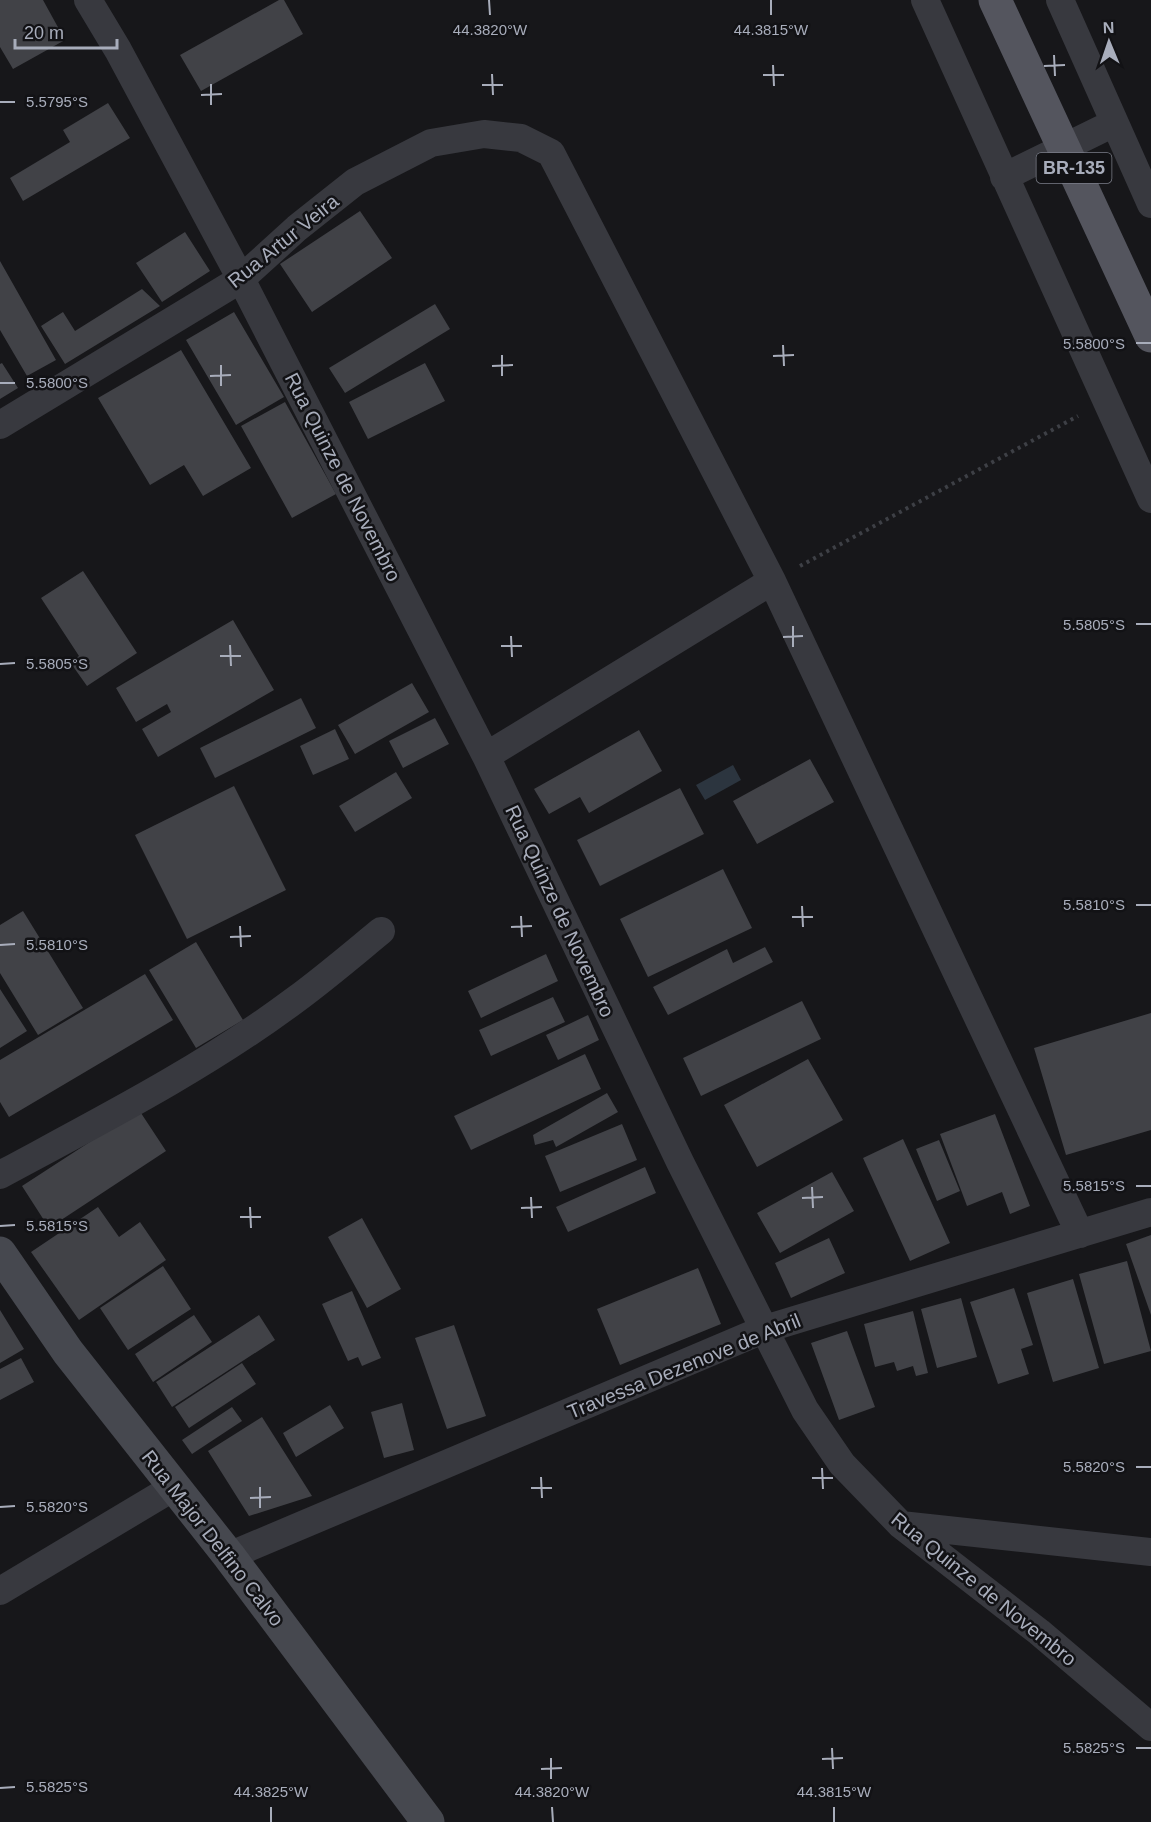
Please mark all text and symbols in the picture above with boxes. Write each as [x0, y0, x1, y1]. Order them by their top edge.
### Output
scale bar [15, 12, 117, 50]
north arrow [1079, 12, 1139, 72]
text: N [1102, 19, 1115, 36]
text: 44.3820°W [453, 21, 528, 38]
text: 44.3815°W [734, 21, 809, 38]
text: 20 m [24, 23, 64, 43]
text: 5.5795°S [26, 93, 88, 110]
road number: BR-135 [1036, 153, 1112, 183]
street label: Rua Artur Veira [223, 189, 343, 292]
text: 5.5800°S [1063, 335, 1125, 352]
street label: Rua Quinze de Novembro [281, 369, 405, 585]
text: 5.5800°S [26, 374, 88, 391]
text: 5.5805°S [1063, 616, 1125, 633]
text: 5.5805°S [26, 655, 88, 672]
street label: Rua Quinze de Novembro [501, 802, 619, 1020]
text: 5.5810°S [1063, 896, 1125, 913]
text: 5.5810°S [26, 936, 88, 953]
text: 5.5815°S [1063, 1177, 1125, 1194]
text: 5.5815°S [26, 1217, 88, 1234]
street label: Travessa Dezenove de Abril [564, 1309, 804, 1423]
street label: Rua Major Delfino Calvo [138, 1446, 288, 1630]
text: 5.5820°S [1063, 1458, 1125, 1475]
text: 5.5820°S [26, 1498, 88, 1515]
street label: Rua Quinze de Novembro [887, 1508, 1081, 1670]
text: 5.5825°S [1063, 1739, 1125, 1756]
text: 5.5825°S [26, 1778, 88, 1795]
text: 44.3825°W [234, 1783, 309, 1800]
text: 44.3820°W [515, 1783, 590, 1800]
text: 44.3815°W [797, 1783, 872, 1800]

